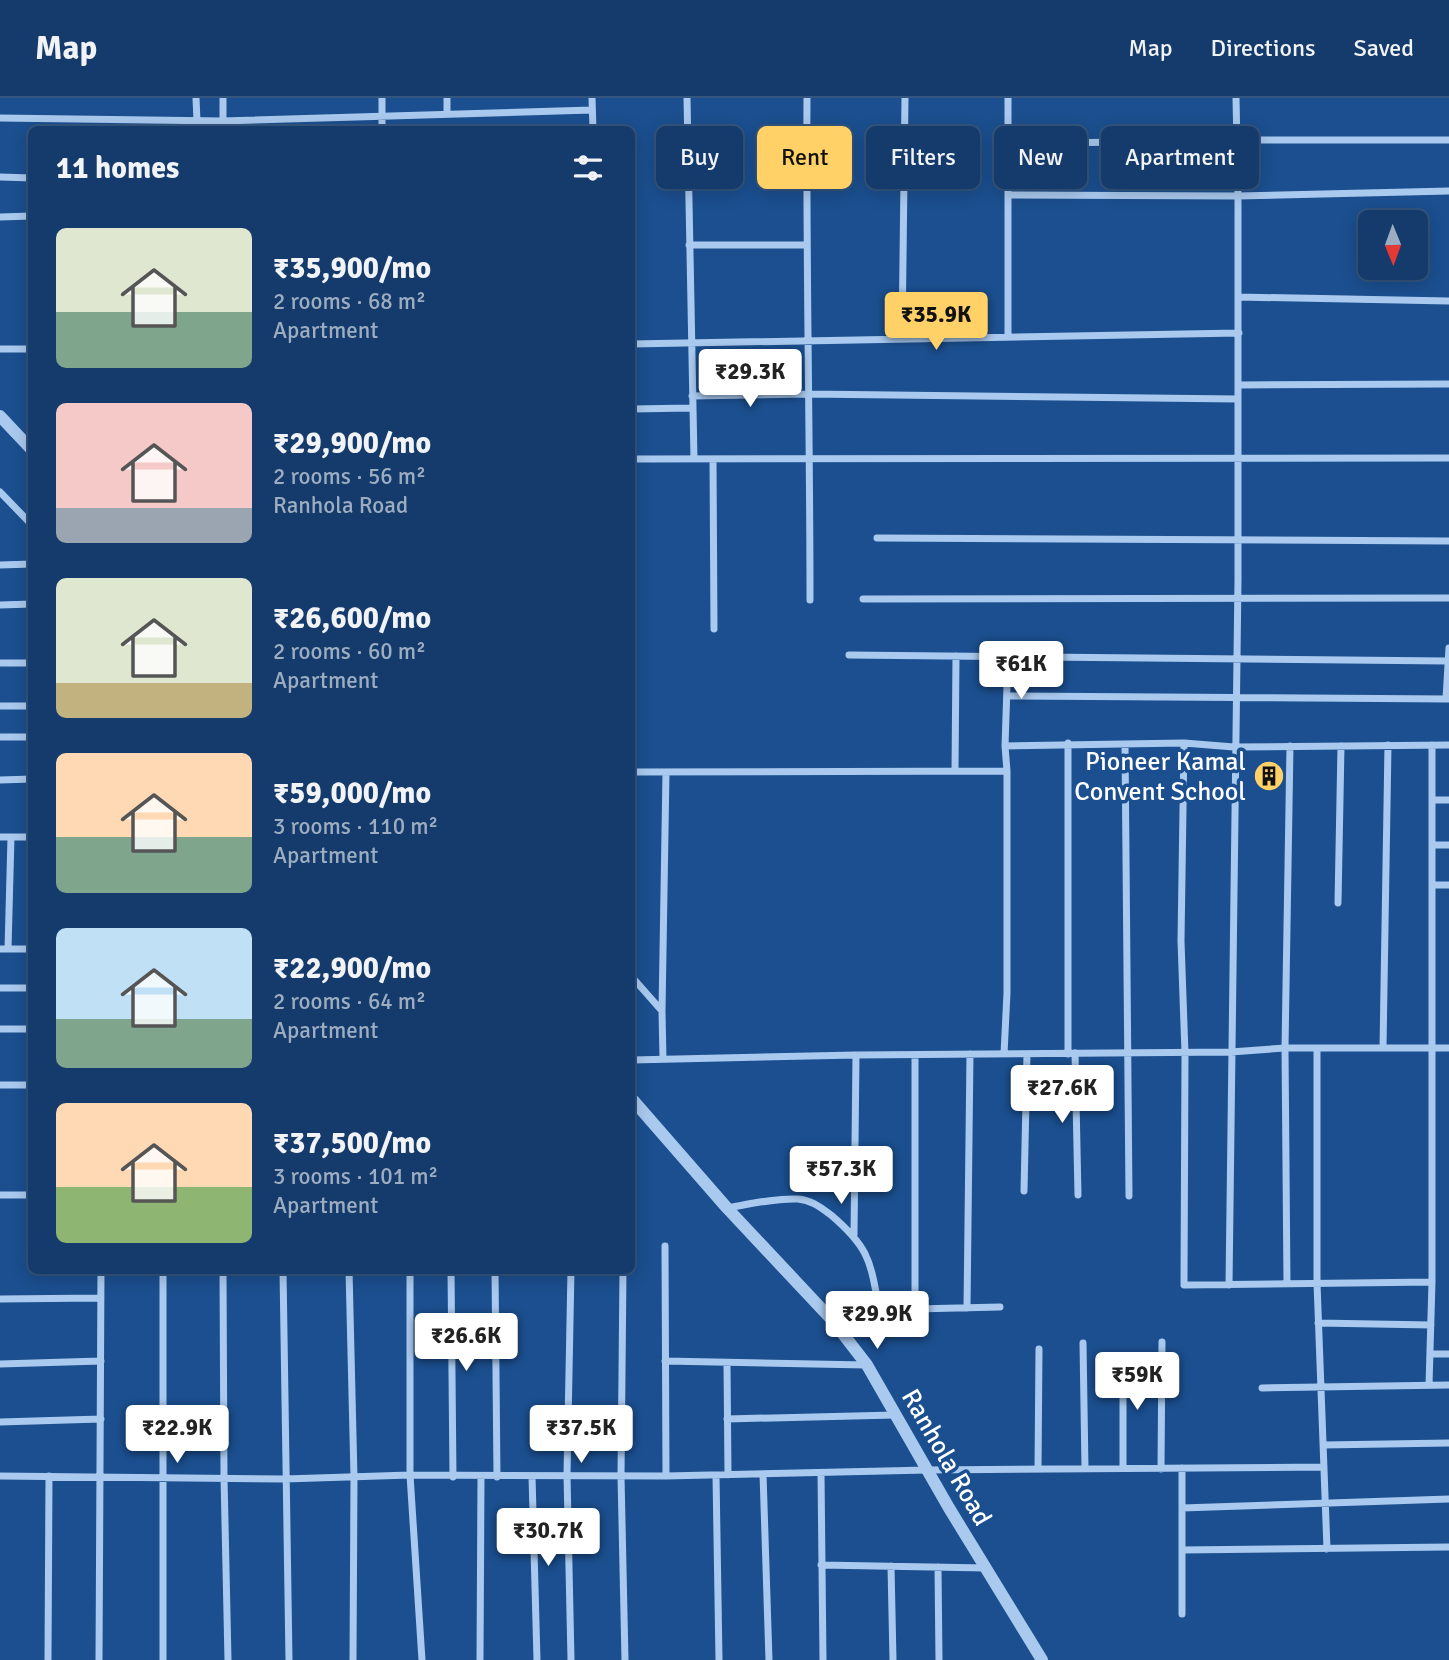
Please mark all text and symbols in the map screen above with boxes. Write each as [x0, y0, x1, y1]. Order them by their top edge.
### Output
text: Map [35, 28, 97, 69]
text: Map [1128, 33, 1173, 63]
text: Directions [1211, 33, 1316, 63]
text: Saved [1354, 33, 1414, 63]
chip: Buy [656, 126, 743, 189]
chip: Rent [757, 126, 852, 189]
chip: Filters [866, 126, 980, 189]
chip: New [994, 126, 1087, 189]
chip: Apartment [1101, 126, 1259, 189]
icon: filters [569, 149, 607, 187]
text: 11 homes [56, 150, 179, 187]
north arrow [1358, 210, 1428, 280]
map controls [1358, 210, 1428, 280]
text: ₹35,900/mo [273, 250, 431, 287]
icon: home [112, 256, 196, 340]
text: 2 rooms · 68 m² [273, 287, 426, 316]
pin: ₹35.9K [879, 292, 993, 352]
text: ₹35.9K [901, 300, 971, 329]
text: Apartment [273, 316, 378, 345]
pin: ₹29.3K [693, 350, 807, 409]
text: ₹29.3K [715, 357, 785, 386]
text: ₹29,900/mo [273, 425, 431, 462]
icon: home [112, 431, 196, 515]
text: 2 rooms · 56 m² [273, 462, 426, 491]
text: Ranhola Road [273, 491, 408, 520]
text: ₹26,600/mo [273, 600, 431, 637]
icon: home [112, 606, 196, 690]
text: 2 rooms · 60 m² [273, 637, 426, 666]
pin: ₹61K [980, 642, 1062, 701]
text: ₹61K [995, 649, 1047, 678]
text: Apartment [273, 666, 378, 695]
place label: Pioneer Kamal Convent School [1074, 746, 1246, 808]
building icon: Pioneer Kamal Convent School [1252, 759, 1286, 793]
text: ₹59,000/mo [273, 775, 431, 812]
icon: home [112, 781, 196, 865]
text: 3 rooms · 110 m² [273, 812, 438, 841]
text: Apartment [273, 841, 378, 870]
text: ₹22,900/mo [273, 950, 431, 987]
icon: home [112, 956, 196, 1040]
text: 2 rooms · 64 m² [273, 987, 426, 1016]
text: Apartment [273, 1016, 378, 1045]
pin: ₹27.6K [1005, 1066, 1119, 1125]
text: ₹27.6K [1027, 1073, 1097, 1102]
text: ₹37,500/mo [273, 1125, 431, 1162]
icon: home [112, 1131, 196, 1215]
pin: ₹57.3K [784, 1146, 898, 1206]
text: ₹57.3K [806, 1154, 876, 1183]
text: 3 rooms · 101 m² [273, 1162, 438, 1191]
text: Apartment [273, 1191, 378, 1220]
pin: ₹29.9K [820, 1292, 934, 1351]
text: ₹29.9K [842, 1299, 912, 1328]
pin: ₹26.6K [409, 1314, 523, 1373]
text: ₹26.6K [431, 1321, 501, 1350]
pin: ₹59K [1096, 1352, 1178, 1412]
text: ₹59K [1111, 1360, 1163, 1389]
street label: Ranhola Road [894, 1383, 998, 1532]
pin: ₹22.9K [120, 1406, 234, 1465]
pin: ₹37.5K [524, 1406, 638, 1465]
text: ₹22.9K [142, 1413, 212, 1442]
text: ₹37.5K [546, 1413, 616, 1442]
pin: ₹30.7K [491, 1508, 605, 1568]
text: ₹30.7K [513, 1516, 583, 1545]

